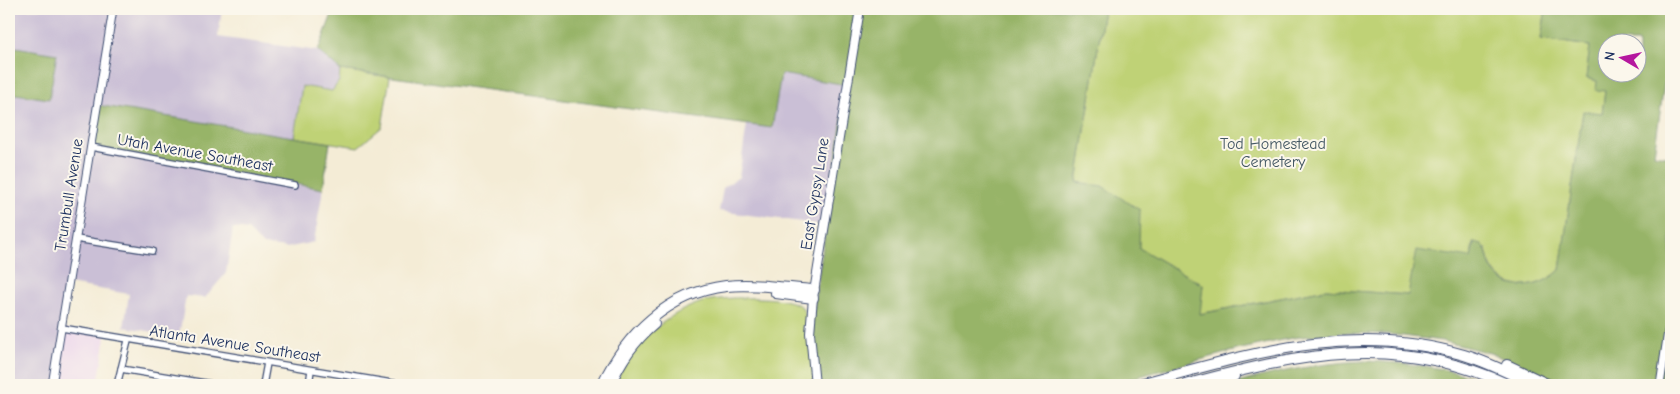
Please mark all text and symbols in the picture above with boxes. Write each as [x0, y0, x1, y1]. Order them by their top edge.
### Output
north arrow [1598, 32, 1648, 82]
text: N [1601, 50, 1619, 62]
street label: Utah Avenue Southeast [116, 130, 275, 176]
park label: Tod Homestead Cemetery [1220, 135, 1326, 171]
street label: Trumbull Avenue [51, 137, 87, 253]
street label: East Gypsy Lane [797, 137, 833, 251]
street label: Atlanta Avenue Southeast [148, 322, 322, 366]

